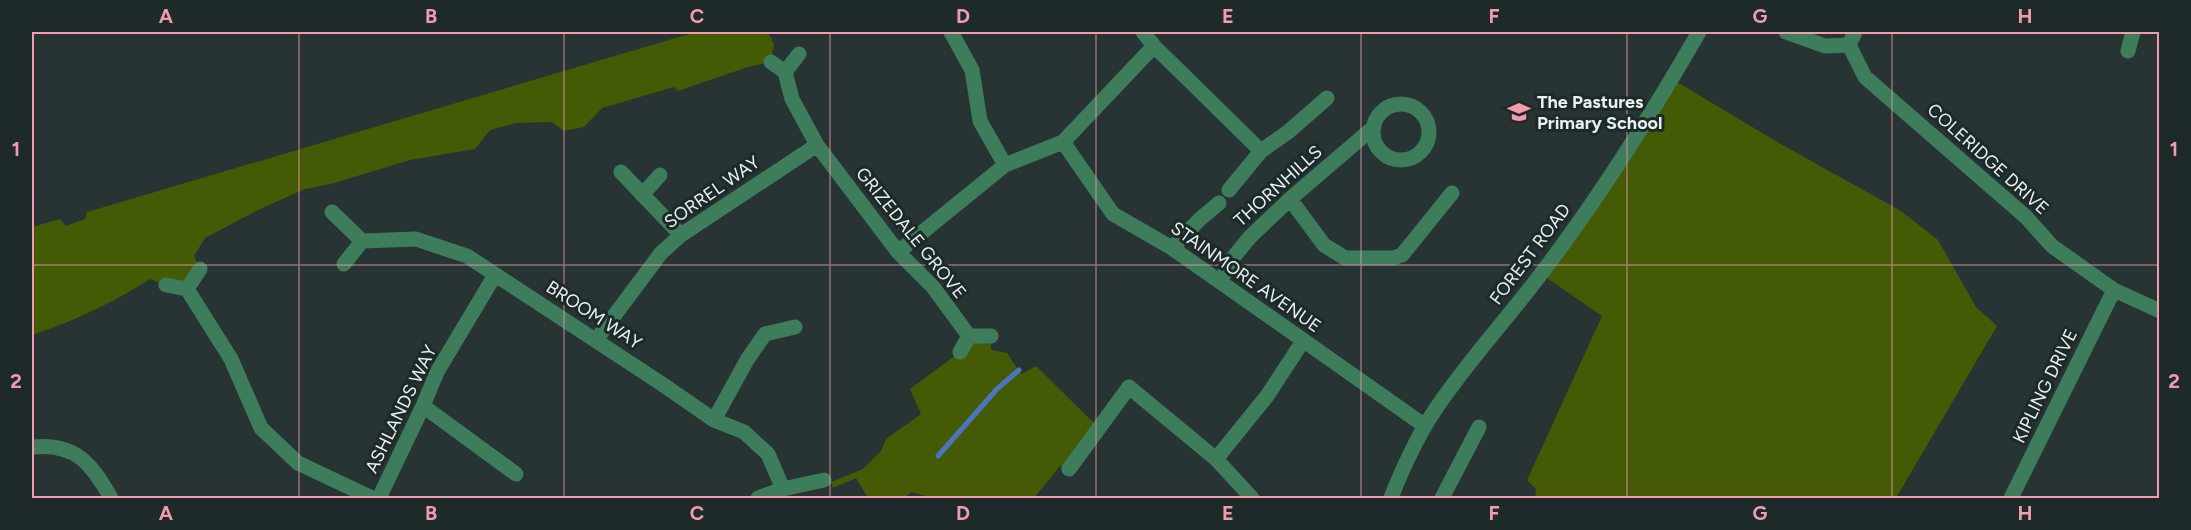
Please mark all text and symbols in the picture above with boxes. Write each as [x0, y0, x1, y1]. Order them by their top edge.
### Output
text: A [159, 4, 174, 28]
text: B [425, 4, 437, 28]
text: C [690, 4, 704, 28]
text: D [956, 4, 970, 28]
text: E [1222, 4, 1234, 28]
text: F [1488, 4, 1500, 28]
text: G [1753, 4, 1768, 28]
text: H [2018, 4, 2033, 28]
place label: The Pastures Primary School [1537, 91, 1662, 134]
school or university icon: The Pastures Primary School [1506, 99, 1532, 125]
street label: COLERIDGE DRIVE [1923, 99, 2053, 219]
text: 1 [12, 137, 20, 161]
text: 1 [2170, 137, 2178, 161]
street label: THORNHILLS [1229, 141, 1327, 231]
street label: SORREL WAY [660, 151, 764, 233]
street label: GRIZEDALE GROVE [851, 163, 971, 303]
street label: FOREST ROAD [1485, 199, 1575, 309]
street label: STAINMORE AVENUE [1167, 217, 1325, 337]
street label: BROOM WAY [542, 276, 646, 354]
street label: KIPLING DRIVE [2008, 325, 2082, 447]
street label: ASHLANDS WAY [360, 341, 442, 477]
text: 2 [10, 369, 22, 393]
text: 2 [2168, 369, 2180, 393]
text: A [159, 501, 174, 525]
text: B [425, 501, 437, 525]
text: C [690, 501, 704, 525]
text: D [956, 501, 970, 525]
text: E [1222, 501, 1234, 525]
text: F [1488, 501, 1500, 525]
text: G [1753, 501, 1768, 525]
text: H [2018, 501, 2033, 525]

